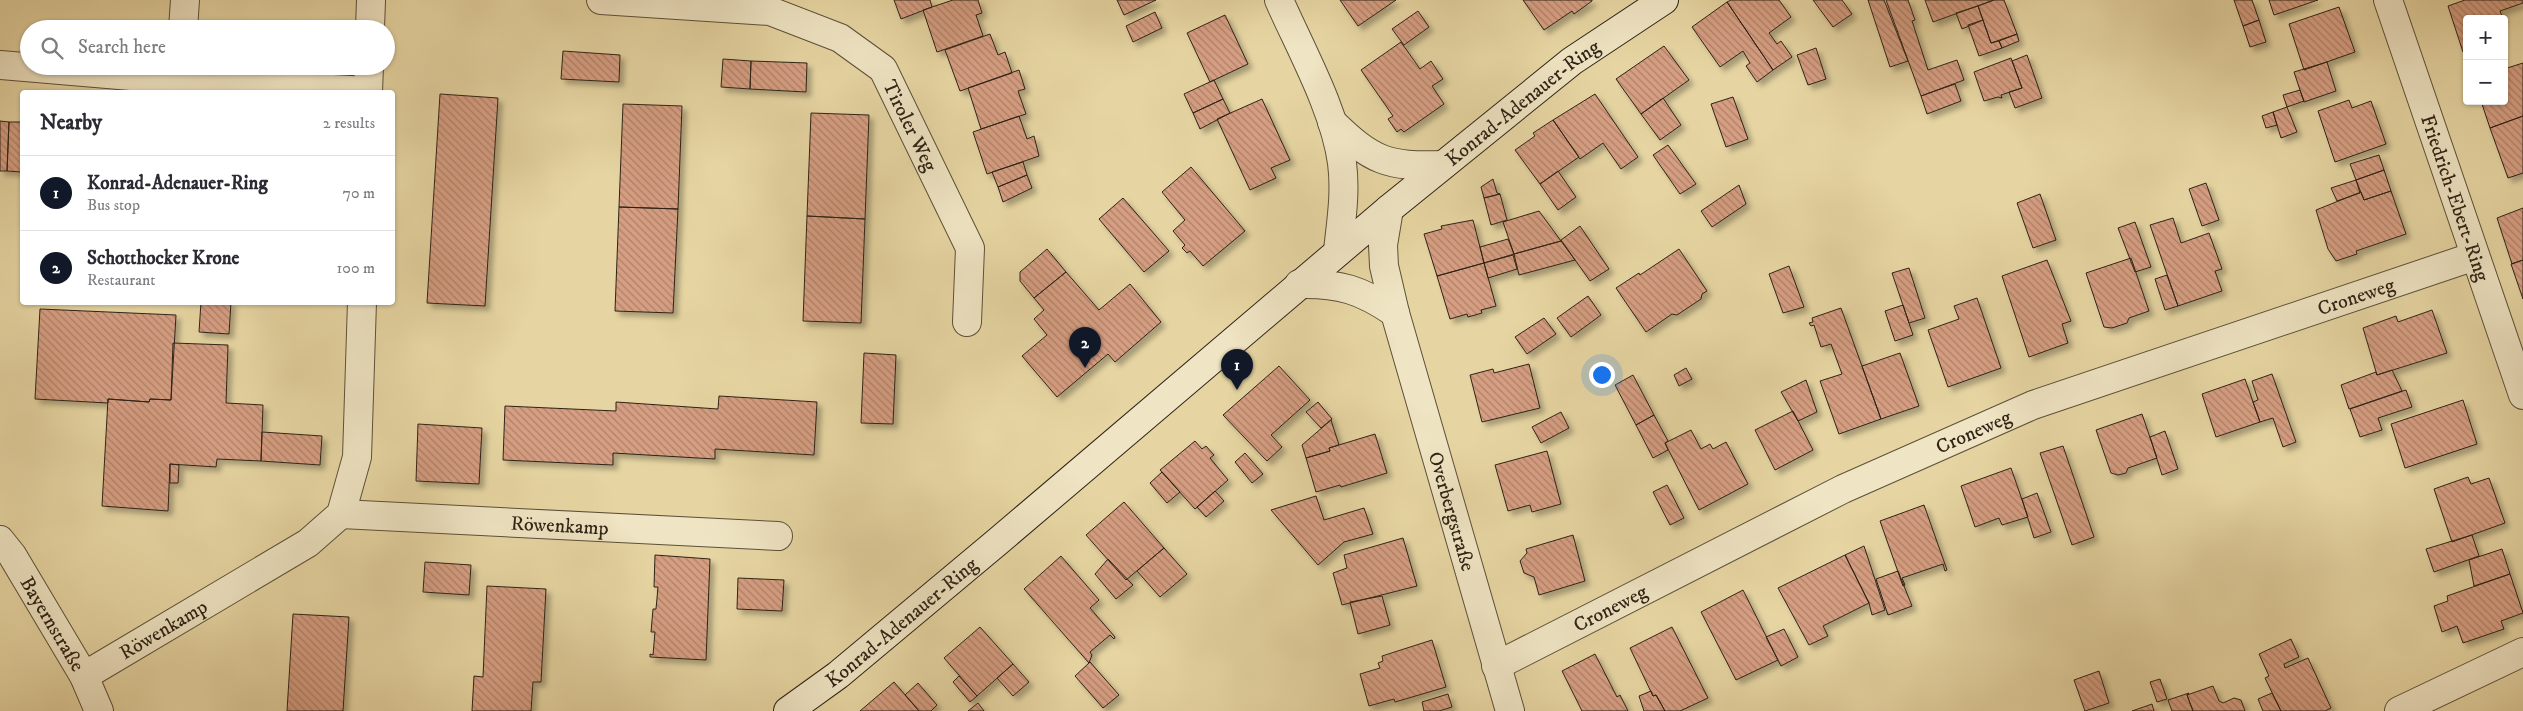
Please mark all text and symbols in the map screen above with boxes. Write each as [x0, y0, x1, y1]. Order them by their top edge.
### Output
map controls [2463, 15, 2508, 105]
button: + [2463, 15, 2508, 60]
search box [20, 20, 395, 75]
icon: search [38, 34, 66, 62]
street label: Konrad-Adenauer-Ring [1441, 35, 1605, 172]
text: Search here [78, 36, 166, 59]
button: − [2463, 60, 2508, 105]
street label: Tiroler Weg [876, 76, 942, 176]
text: Nearby [40, 110, 102, 136]
street label: Friedrich-Ebert-Ring [2414, 112, 2494, 285]
text: 2 results [323, 113, 375, 133]
text: Konrad-Adenauer-Ring [87, 172, 268, 195]
text: 1 [53, 183, 59, 203]
text: 70 m [343, 183, 375, 203]
text: Bus stop [87, 195, 140, 215]
text: Schotthocker Krone [87, 247, 239, 270]
text: 2 [52, 258, 60, 278]
text: 100 m [337, 258, 375, 278]
text: Restaurant [87, 270, 155, 290]
street label: Croneweg [2315, 273, 2398, 322]
pin: 2 [1069, 327, 1101, 368]
pin: 1 [1221, 349, 1253, 390]
your location [1589, 362, 1615, 388]
street label: Croneweg [1932, 405, 2016, 460]
street label: Overbergstraße [1422, 449, 1480, 574]
street label: Röwenkamp [510, 512, 609, 541]
street label: Konrad-Adenauer-Ring [821, 553, 983, 694]
street label: Bayernstraße [14, 572, 89, 676]
street label: Croneweg [1569, 580, 1652, 638]
street label: Röwenkamp [115, 595, 212, 666]

